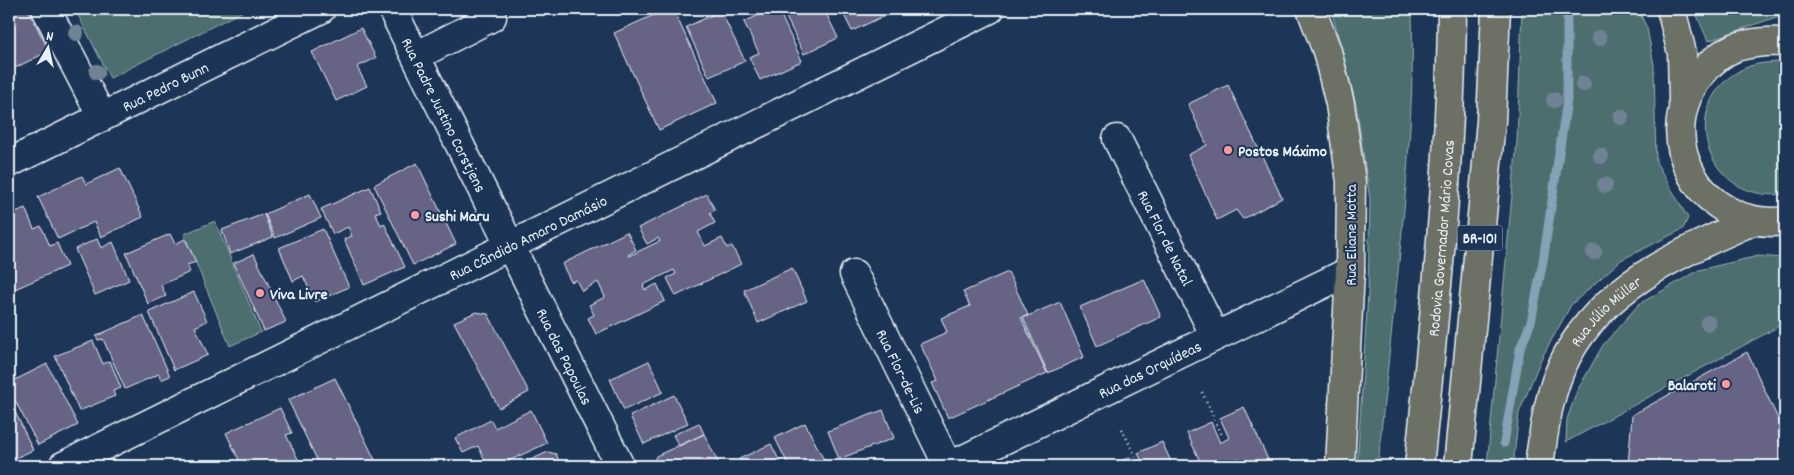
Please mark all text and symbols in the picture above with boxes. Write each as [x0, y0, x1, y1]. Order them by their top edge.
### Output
north arrow [22, 22, 72, 72]
text: N [45, 27, 55, 48]
street label: Rua Padre Justino Corstjens [394, 34, 491, 197]
street label: Rua Pedro Bunn [119, 57, 213, 119]
street label: Rodovia Governador Mário Covas [1423, 139, 1462, 338]
place label: Postos Máximo [1238, 141, 1327, 164]
marker: Postos Máximo [1222, 144, 1234, 156]
street label: Rua Eliane Motta [1341, 184, 1364, 286]
street label: Rua Flor de Natal [1130, 187, 1197, 291]
street label: Rua Cândido Amaro Damásio [446, 191, 612, 288]
place label: Sushi Maru [425, 206, 489, 229]
marker: Sushi Maru [409, 209, 421, 221]
road number: BR-101 [1458, 226, 1502, 250]
street label: Rua Júlio Müller [1566, 272, 1647, 352]
place label: Viva Livre [270, 284, 328, 307]
marker: Viva Livre [254, 287, 266, 299]
street label: Rua das Papoulas [529, 305, 597, 410]
street label: Rua Flor-de-Lis [869, 326, 930, 419]
street label: Rua das Orquídeas [1095, 336, 1206, 406]
place label: Balaroti [1668, 375, 1716, 398]
marker: Balaroti [1720, 378, 1732, 390]

